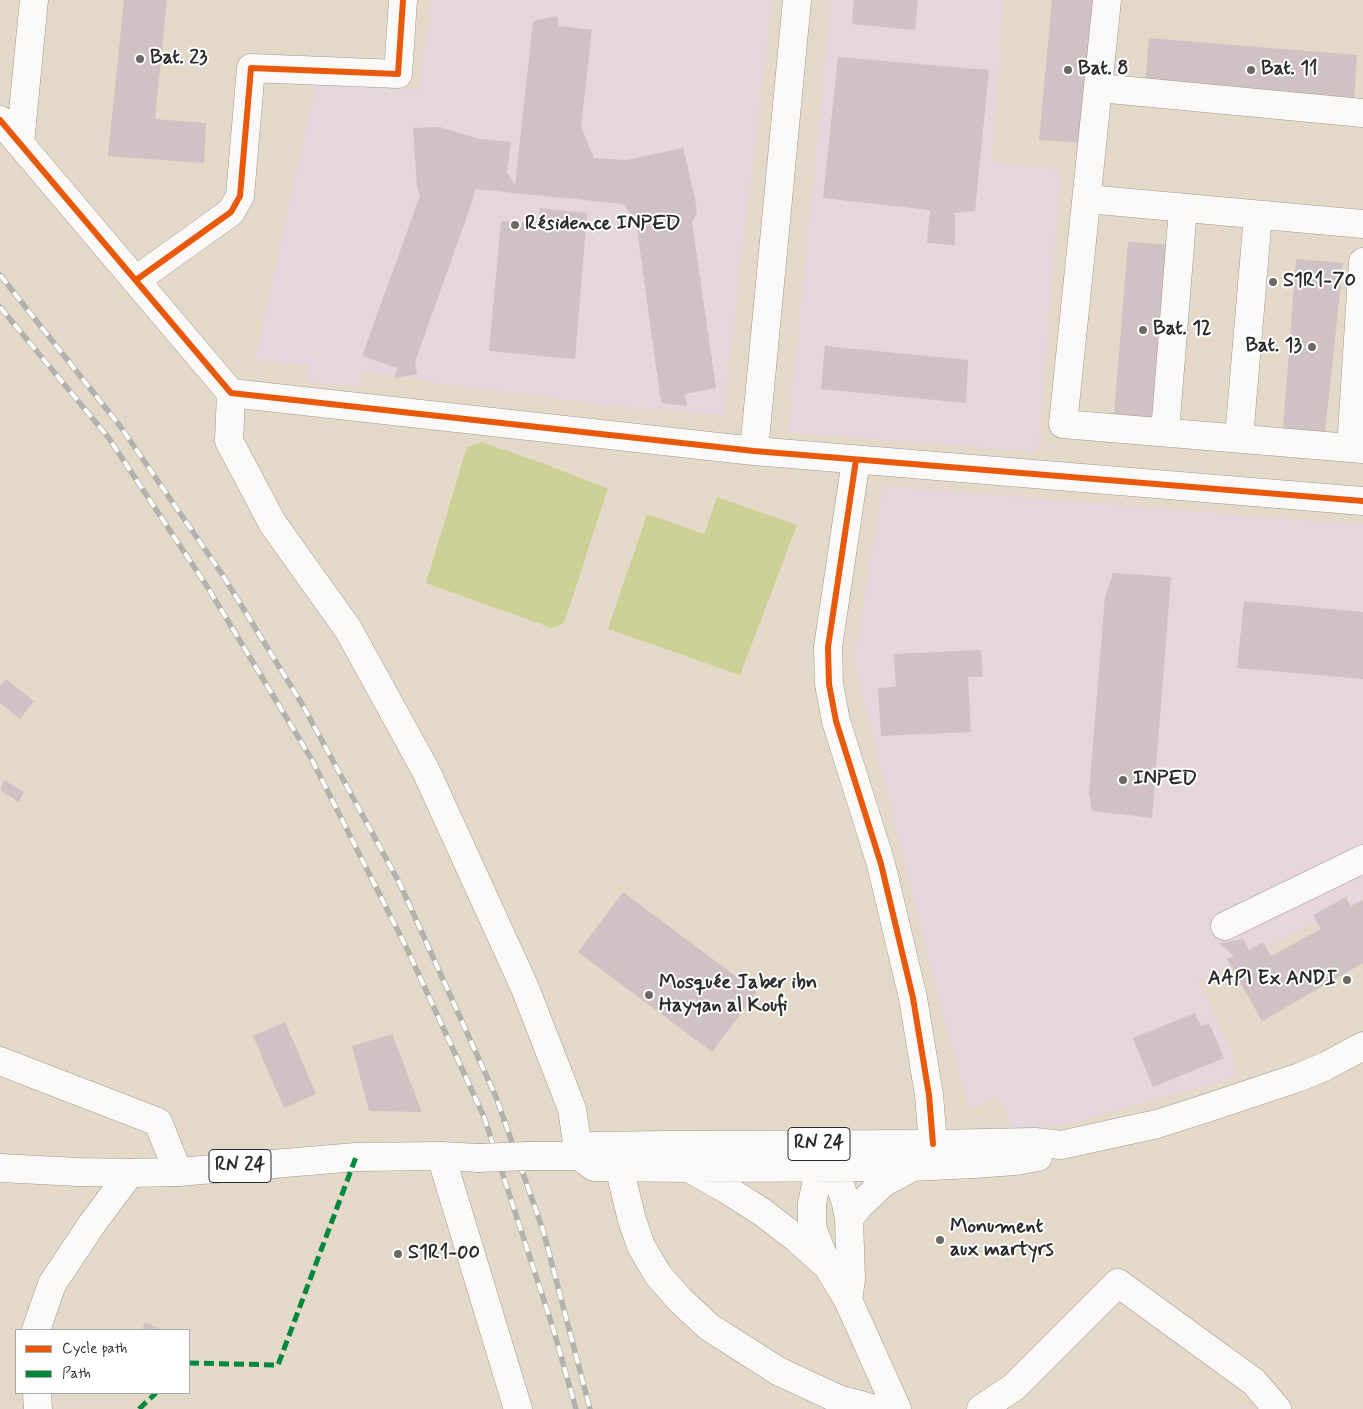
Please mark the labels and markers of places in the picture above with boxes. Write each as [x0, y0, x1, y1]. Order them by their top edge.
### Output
place label: Bat. 23 [150, 47, 207, 71]
marker: Bat. 23 [134, 53, 146, 65]
place label: Bat. 8 [1078, 58, 1128, 82]
place label: Bat. 11 [1261, 58, 1318, 82]
marker: Bat. 8 [1062, 64, 1074, 76]
marker: Bat. 11 [1245, 64, 1257, 76]
place label: Résidence INPED [525, 213, 681, 237]
marker: Résidence INPED [509, 219, 521, 231]
place label: S1R1-70 [1283, 270, 1356, 294]
marker: S1R1-70 [1267, 276, 1279, 288]
place label: Bat. 12 [1153, 318, 1212, 342]
marker: Bat. 12 [1137, 324, 1149, 336]
place label: Bat. 13 [1245, 335, 1302, 359]
marker: Bat. 13 [1306, 341, 1318, 353]
place label: INPED [1133, 768, 1197, 792]
marker: INPED [1117, 774, 1129, 786]
place label: AAPI Ex ANDI [1208, 968, 1337, 992]
place label: Mosquée Jaber ibn Hayyan al Koufi [659, 972, 817, 1019]
marker: AAPI Ex ANDI [1341, 974, 1353, 986]
marker: Mosquée Jaber ibn Hayyan al Koufi [643, 989, 655, 1001]
place label: Monument aux martyrs [950, 1216, 1054, 1263]
marker: Monument aux martyrs [934, 1234, 946, 1246]
place label: S1R1-00 [408, 1242, 480, 1266]
marker: S1R1-00 [392, 1248, 404, 1260]

